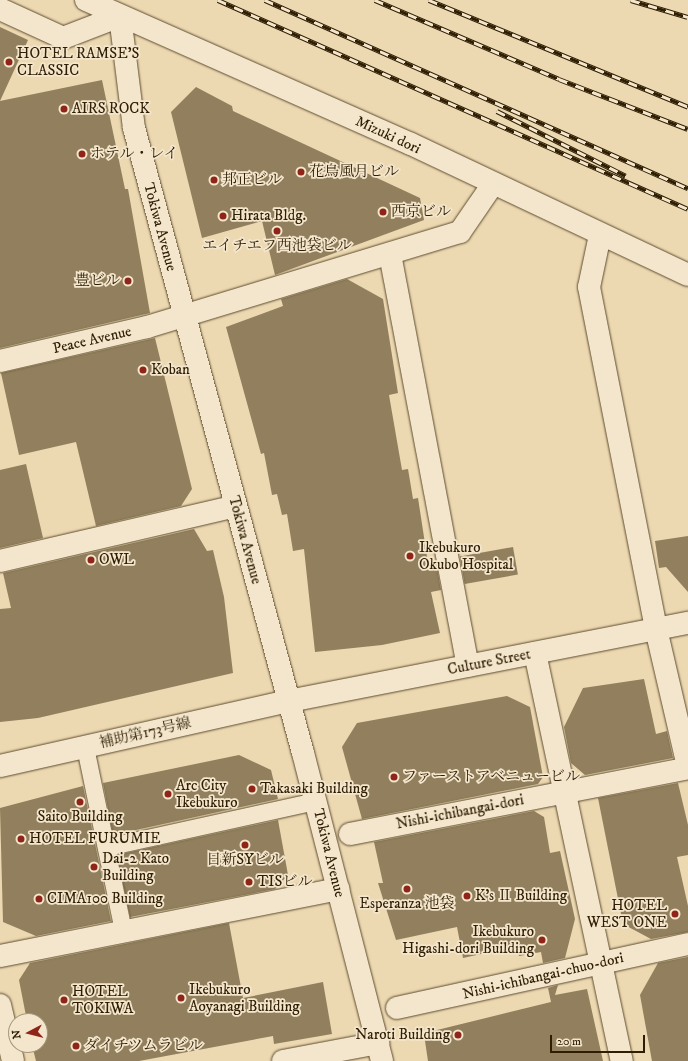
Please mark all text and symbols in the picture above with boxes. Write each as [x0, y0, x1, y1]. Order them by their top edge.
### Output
place label: HOTEL RAMSE'S CLASSIC [17, 44, 139, 79]
marker: HOTEL RAMSE'S CLASSIC [4, 57, 14, 67]
place label: AIRS ROCK [72, 100, 150, 118]
marker: AIRS ROCK [59, 104, 69, 114]
street label: Mizuki dori [352, 112, 424, 158]
place label: ホテル・レイ [90, 145, 180, 163]
marker: ホテル・レイ [77, 149, 87, 159]
place label: 花鳥風月ビル [309, 163, 399, 181]
marker: 花鳥風月ビル [296, 167, 306, 177]
place label: 邦正ビル [222, 171, 282, 189]
marker: 邦正ビル [209, 175, 219, 185]
street label: Tokiwa Avenue [140, 181, 180, 273]
place label: 西京ビル [391, 203, 451, 221]
place label: Hirata Bldg. [231, 207, 306, 225]
marker: 西京ビル [378, 207, 388, 217]
marker: Hirata Bldg. [218, 211, 228, 221]
marker: エイチエフ西池袋ビル [272, 226, 282, 236]
place label: エイチエフ西池袋ビル [202, 237, 352, 255]
place label: 豊ビル [75, 272, 120, 290]
marker: 豊ビル [123, 276, 133, 286]
street label: Peace Avenue [51, 322, 133, 358]
place label: Koban [151, 361, 190, 379]
marker: Koban [138, 365, 148, 375]
street label: Tokiwa Avenue [225, 494, 265, 586]
place label: Ikebukuro Okubo Hospital [419, 538, 513, 573]
marker: Ikebukuro Okubo Hospital [404, 550, 416, 562]
place label: OWL [99, 551, 134, 569]
marker: OWL [86, 555, 96, 565]
street label: Culture Street [446, 645, 532, 679]
street label: 補助第173号線 [97, 714, 193, 752]
place label: ファーストアベニュービル [402, 768, 582, 786]
marker: ファーストアベニュービル [389, 772, 399, 782]
place label: Arc City Ikebukuro [176, 776, 237, 811]
place label: Takasaki Building [260, 780, 368, 798]
marker: Takasaki Building [247, 784, 257, 794]
marker: Arc City Ikebukuro [163, 789, 173, 799]
street label: Nishi-ichibangai-dori [395, 791, 525, 833]
marker: Saito Building [75, 797, 85, 807]
street label: Tokiwa Avenue [309, 807, 349, 899]
place label: Saito Building [38, 808, 122, 826]
place label: HOTEL FURUMIE [29, 830, 161, 848]
marker: HOTEL FURUMIE [16, 834, 26, 844]
marker: 日新SYビル [240, 840, 250, 850]
place label: Dai-2 Kato Building [102, 849, 169, 884]
place label: 日新SYビル [206, 851, 284, 869]
marker: Dai-2 Kato Building [89, 862, 99, 872]
place label: TISビル [257, 873, 312, 891]
marker: TISビル [244, 877, 254, 887]
marker: Esperanza 池袋 [402, 884, 412, 894]
place label: K's Ⅱ Building [475, 887, 567, 905]
place label: CIMA100 Building [47, 890, 163, 908]
marker: K's Ⅱ Building [462, 891, 472, 901]
marker: CIMA100 Building [34, 894, 44, 904]
place label: Esperanza 池袋 [359, 895, 455, 913]
place label: HOTEL WEST ONE [587, 896, 667, 931]
marker: HOTEL WEST ONE [670, 909, 680, 919]
place label: Ikebukuro Higashi-dori Building [402, 922, 534, 957]
marker: Ikebukuro Higashi-dori Building [537, 935, 547, 945]
street label: Nishi-ichibangai-chuo-dori [461, 949, 625, 1003]
place label: Ikebukuro Aoyanagi Building [189, 980, 300, 1015]
place label: HOTEL TOKIWA [72, 982, 133, 1017]
marker: Ikebukuro Aoyanagi Building [176, 993, 186, 1003]
marker: HOTEL TOKIWA [59, 995, 69, 1005]
north arrow [8, 1013, 48, 1053]
place label: Naroti Building [355, 1026, 450, 1044]
scale bar [552, 1027, 647, 1053]
text: N [10, 1029, 25, 1040]
marker: Naroti Building [453, 1030, 463, 1040]
text: 20 m [557, 1034, 581, 1049]
place label: ダイチツムラビル [84, 1037, 204, 1055]
marker: ダイチツムラビル [71, 1041, 81, 1051]

